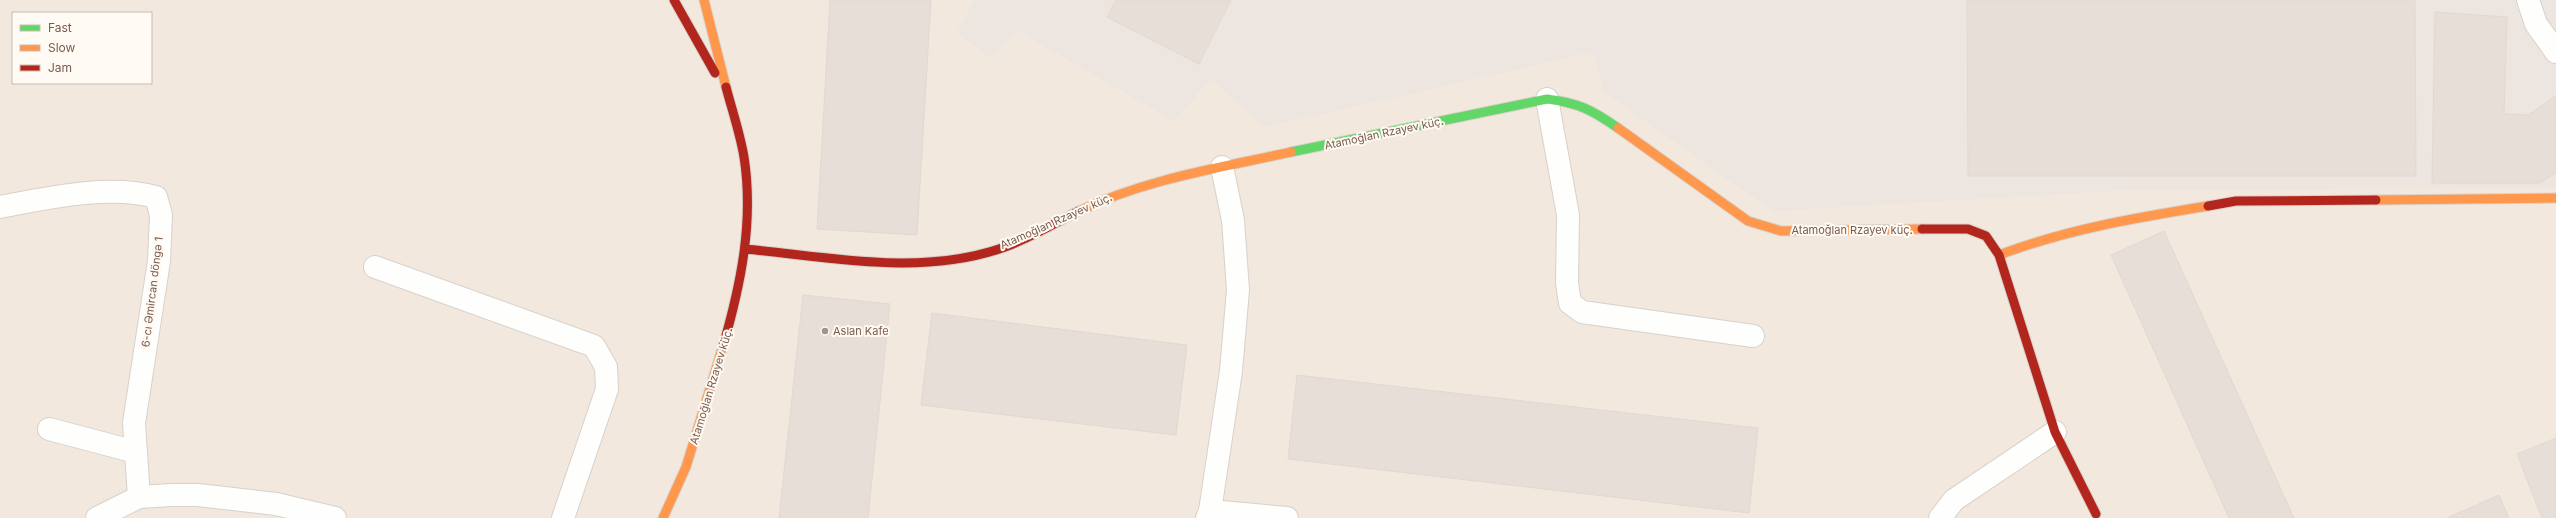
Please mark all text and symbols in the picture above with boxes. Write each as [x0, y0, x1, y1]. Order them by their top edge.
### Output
legend [12, 12, 152, 84]
text: Fast [48, 20, 72, 35]
text: Slow [48, 40, 76, 55]
text: Jam [48, 60, 72, 75]
street label: Atamoğlan Rzayev küç. [1323, 114, 1445, 152]
street label: Atamoğlan Rzayev küç. [998, 190, 1114, 252]
street label: Atamoğlan Rzayev küç. [1791, 223, 1913, 237]
street label: 6-cı Əmircan döngə 1 [138, 236, 166, 348]
place label: Aslan Kafe [833, 324, 889, 338]
street label: Atamoğlan Rzayev küç. [687, 326, 735, 446]
marker: Aslan Kafe [820, 326, 830, 336]

